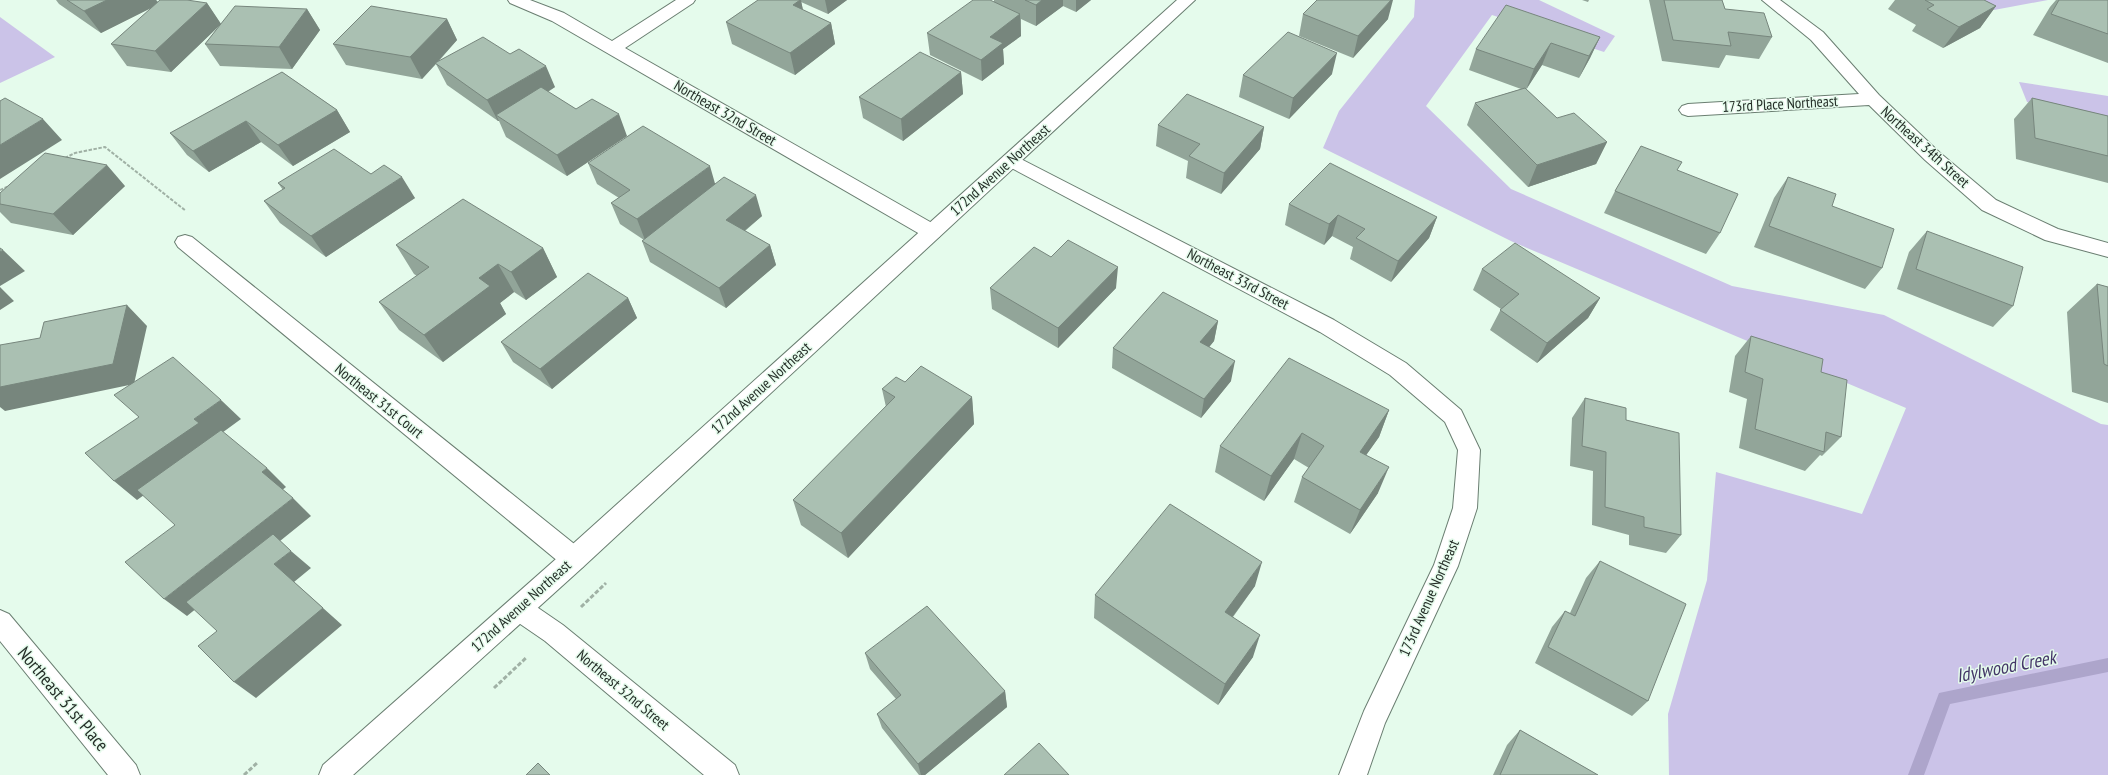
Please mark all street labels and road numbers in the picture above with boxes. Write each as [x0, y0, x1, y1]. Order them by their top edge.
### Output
street label: Northeast 32nd Street [671, 76, 780, 150]
street label: 173rd Place Northeast [1722, 91, 1838, 116]
street label: Northeast 34th Street [1877, 102, 1974, 191]
street label: 172nd Avenue Northeast [946, 120, 1054, 220]
street label: Northeast 33rd Street [1184, 244, 1292, 313]
street label: 172nd Avenue Northeast [707, 338, 815, 438]
street label: Northeast 31st Court [331, 359, 427, 442]
street label: 173rd Avenue Northeast [1394, 536, 1463, 659]
street label: 172nd Avenue Northeast [467, 556, 575, 656]
street label: Northeast 31st Place [13, 642, 114, 756]
street label: Northeast 32nd Street [573, 645, 674, 734]

